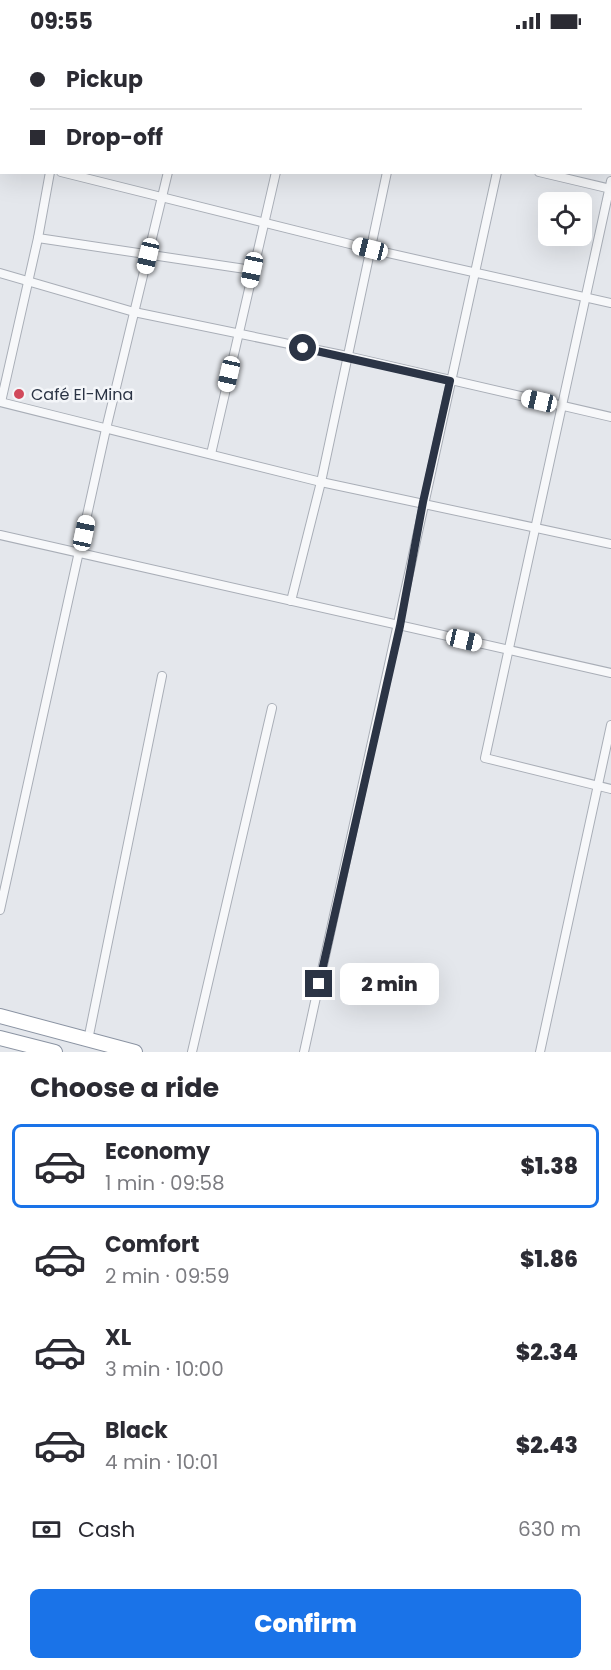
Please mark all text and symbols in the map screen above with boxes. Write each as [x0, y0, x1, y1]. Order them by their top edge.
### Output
text: 09:55 [30, 6, 93, 37]
text: Pickup [66, 64, 143, 95]
text: Drop-off [66, 122, 163, 153]
map controls [538, 192, 592, 246]
button: locate [538, 192, 592, 246]
car [135, 236, 161, 276]
car [350, 236, 390, 262]
car [239, 251, 265, 289]
route start [289, 334, 316, 361]
car [216, 354, 242, 394]
place label: Café El-Mina [31, 383, 133, 406]
marker: Café El-Mina [12, 387, 26, 401]
car [519, 388, 559, 414]
car [71, 514, 97, 552]
car [444, 627, 484, 653]
callout: 2 min [340, 963, 439, 1005]
route end [305, 970, 332, 997]
text: 2 min [361, 970, 418, 998]
text: Choose a ride [30, 1069, 219, 1106]
text: Economy [105, 1136, 210, 1167]
icon: car [33, 1139, 87, 1193]
text: $1.38 [521, 1151, 578, 1182]
text: 1 min · 09:58 [105, 1169, 225, 1197]
text: Comfort [105, 1229, 199, 1260]
icon: car [33, 1232, 87, 1286]
text: $1.86 [520, 1244, 578, 1275]
text: 2 min · 09:59 [105, 1262, 230, 1290]
text: XL [105, 1322, 131, 1353]
icon: car [33, 1325, 87, 1379]
text: $2.34 [516, 1337, 578, 1368]
text: 3 min · 10:00 [105, 1355, 224, 1383]
text: Black [105, 1415, 168, 1446]
icon: car [33, 1418, 87, 1472]
text: $2.43 [516, 1430, 578, 1461]
text: 4 min · 10:01 [105, 1448, 218, 1476]
icon: cash [30, 1513, 63, 1546]
text: Cash [78, 1514, 135, 1545]
text: 630 m [518, 1515, 581, 1543]
button: Confirm [30, 1589, 581, 1658]

